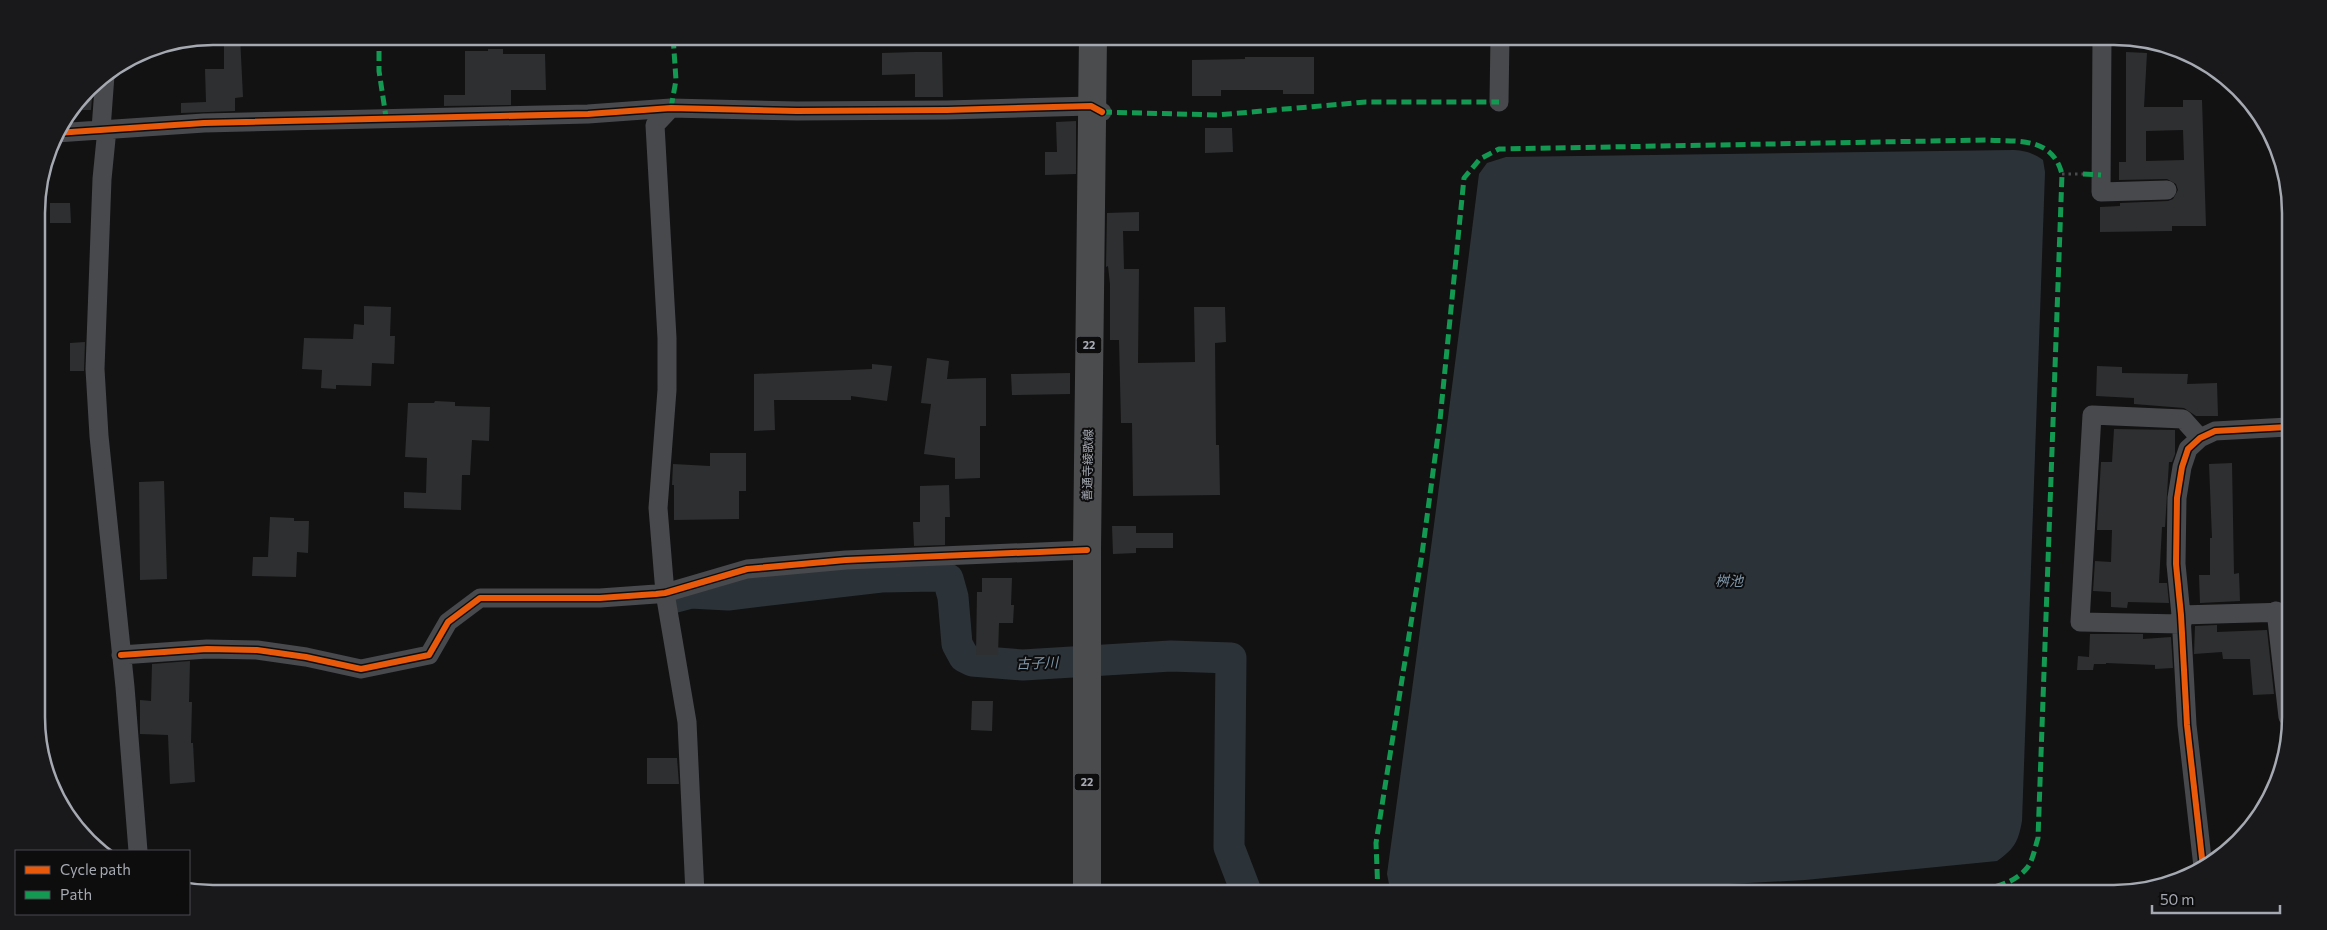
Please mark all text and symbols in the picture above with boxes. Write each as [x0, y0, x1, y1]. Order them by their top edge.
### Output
road number: 22 [1076, 336, 1102, 354]
street label: 善通寺綾歌線 [1079, 429, 1095, 501]
water label: 桝池 [1715, 572, 1745, 589]
water label: 古子川 [1016, 653, 1060, 672]
road number: 22 [1074, 774, 1100, 790]
legend [15, 850, 190, 915]
text: Cycle path [60, 860, 131, 878]
scale bar [2152, 882, 2280, 914]
text: Path [60, 885, 92, 903]
text: 50 m [2160, 890, 2194, 908]

